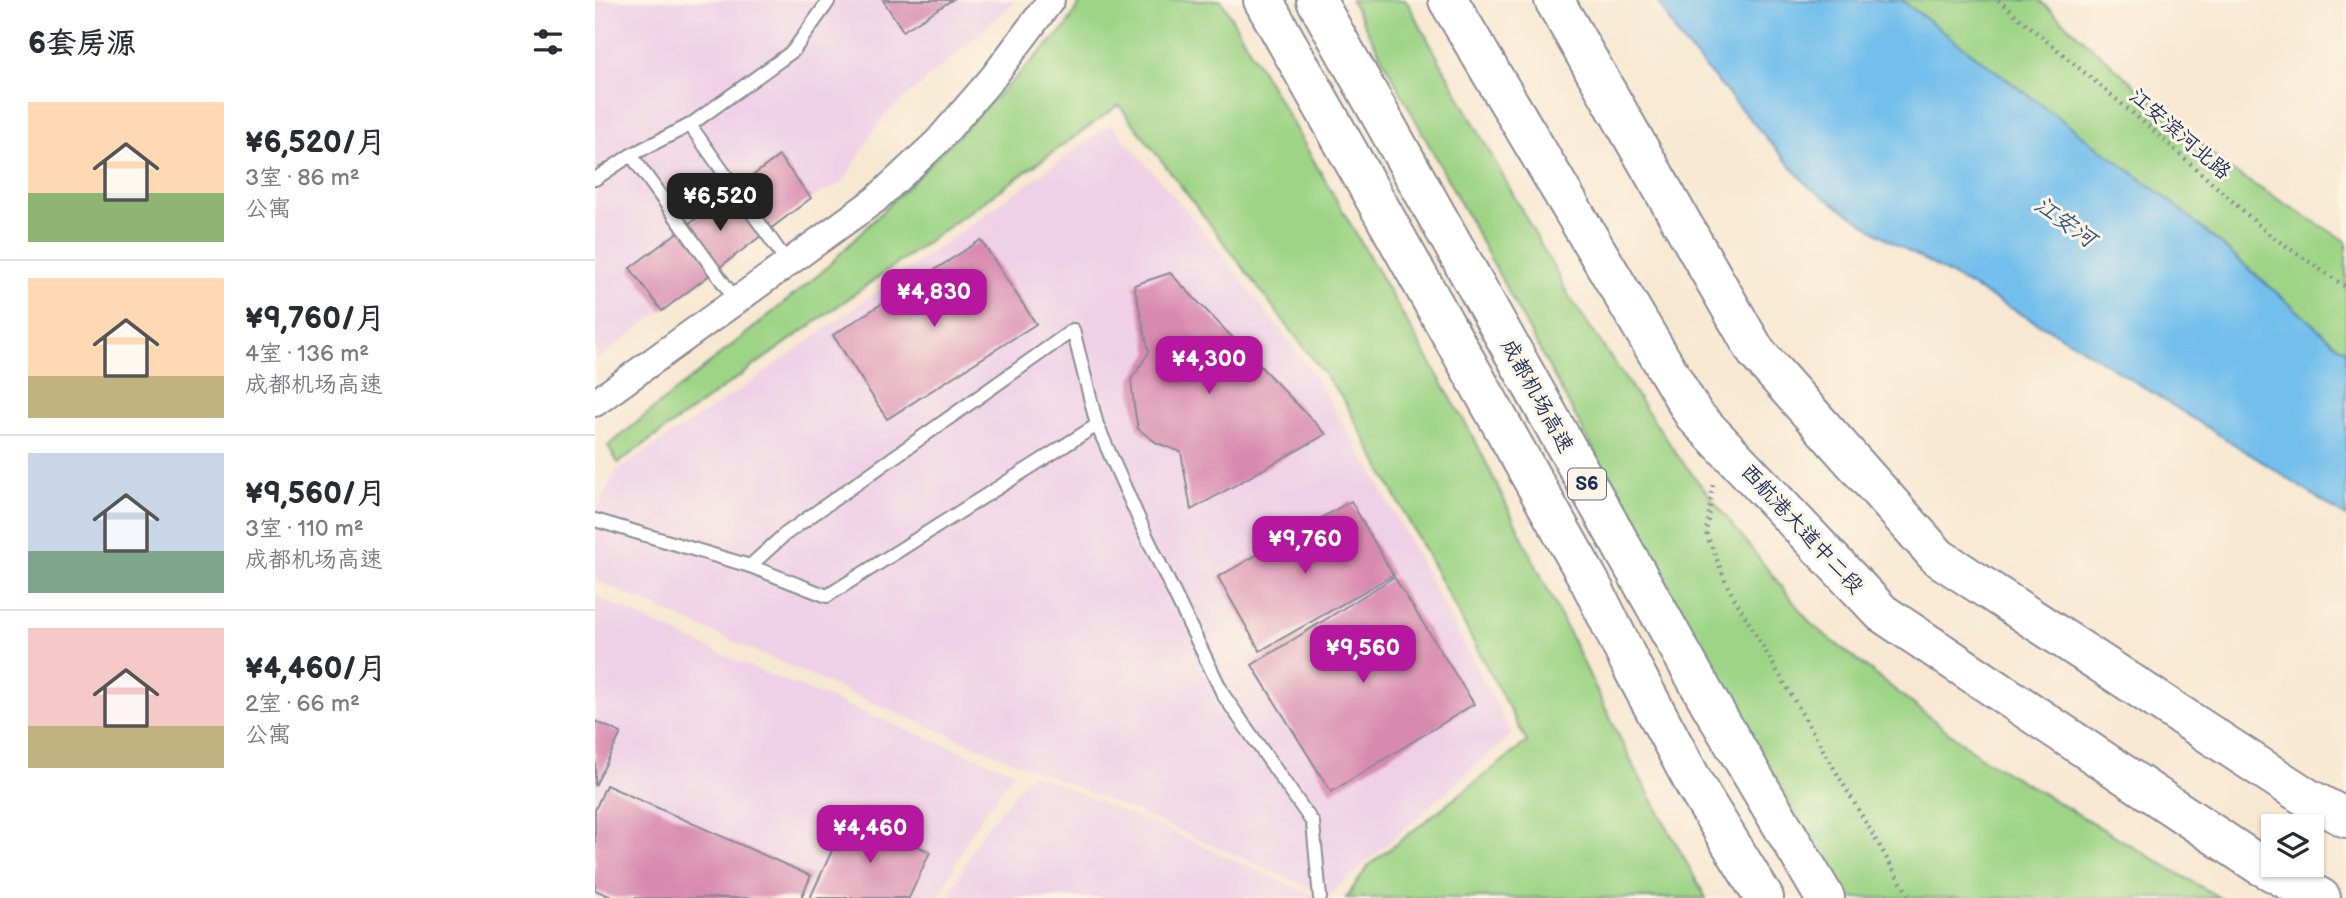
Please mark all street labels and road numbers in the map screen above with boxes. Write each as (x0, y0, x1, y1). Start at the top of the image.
street label: 江安滨河北路 (2124, 83, 2236, 185)
street label: 成都机场高速 (1496, 335, 1578, 457)
street label: 西航港大道中二段 (1736, 459, 1868, 599)
road number: S6 (1568, 468, 1606, 499)

